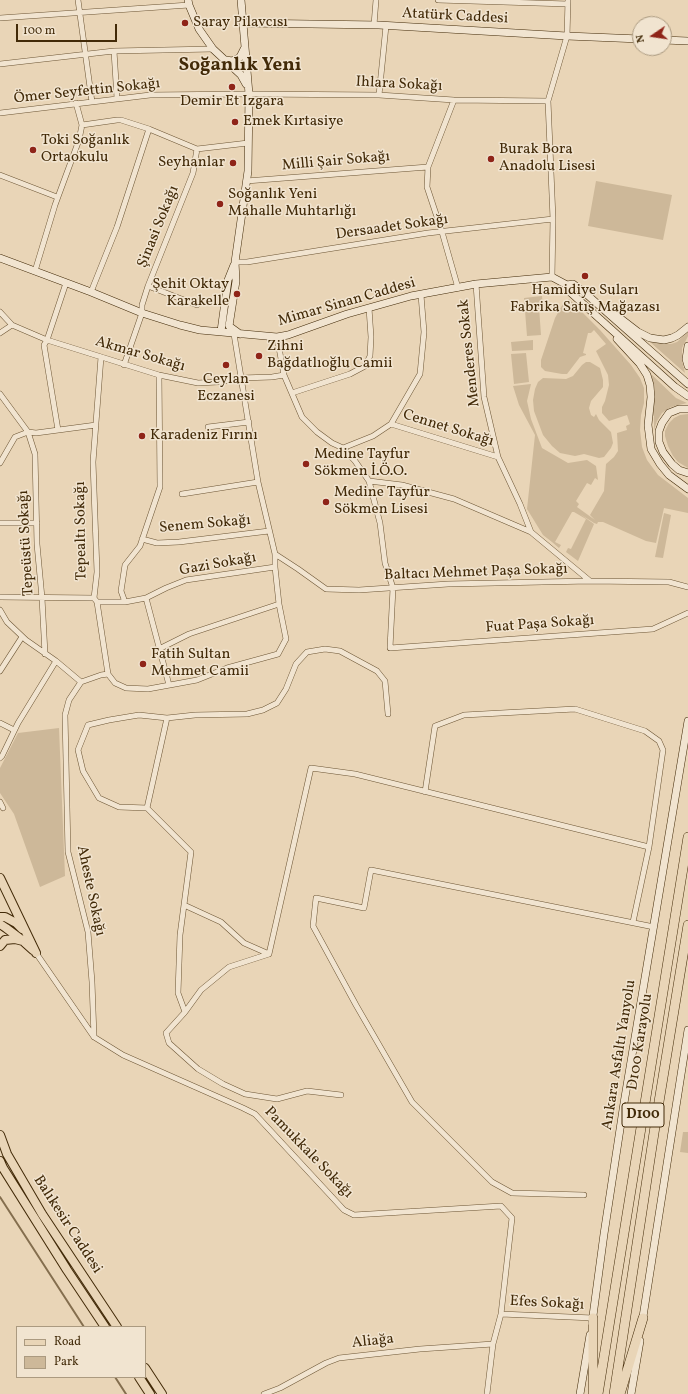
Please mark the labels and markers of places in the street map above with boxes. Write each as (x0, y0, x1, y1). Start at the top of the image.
place label: Saray Pilavcısı (193, 14, 288, 32)
marker: Saray Pilavcısı (180, 18, 190, 28)
marker: Demir Et Izgara (227, 82, 237, 92)
place label: Demir Et Izgara (180, 93, 284, 111)
place label: Emek Kırtasiye (243, 113, 343, 131)
marker: Emek Kırtasiye (230, 117, 240, 127)
place label: Toki Soğanlık Ortaokulu (41, 132, 130, 167)
place label: Burak Bora Anadolu Lisesi (499, 141, 596, 176)
marker: Toki Soğanlık Ortaokulu (28, 145, 38, 155)
place label: Seyhanlar (158, 154, 225, 172)
marker: Burak Bora Anadolu Lisesi (486, 154, 496, 164)
marker: Seyhanlar (228, 158, 238, 168)
place label: Soğanlık Yeni Mahalle Muhtarlığı (228, 186, 356, 221)
marker: Soğanlık Yeni Mahalle Muhtarlığı (215, 199, 225, 209)
marker: Hamidiye Suları Fabrika Satış Mağazası (580, 271, 590, 281)
place label: Şehit Oktay Karakelle (152, 276, 229, 311)
place label: Hamidiye Suları Fabrika Satış Mağazası (510, 282, 660, 317)
marker: Şehit Oktay Karakelle (232, 289, 242, 299)
place label: Zihni Bağdatlıoğlu Camii (267, 338, 393, 373)
marker: Zihni Bağdatlıoğlu Camii (254, 351, 264, 361)
marker: Ceylan Eczanesi (221, 360, 231, 370)
place label: Ceylan Eczanesi (197, 371, 255, 406)
place label: Karadeniz Fırını (150, 427, 258, 445)
marker: Karadeniz Fırını (137, 431, 147, 441)
place label: Medine Tayfur Sökmen İ.Ö.O. (314, 446, 410, 481)
marker: Medine Tayfur Sökmen İ.Ö.O. (301, 459, 311, 469)
place label: Medine Tayfur Sökmen Lisesi (334, 484, 430, 519)
marker: Medine Tayfur Sökmen Lisesi (321, 497, 331, 507)
place label: Fatih Sultan Mehmet Camii (151, 646, 249, 681)
marker: Fatih Sultan Mehmet Camii (138, 659, 148, 669)

